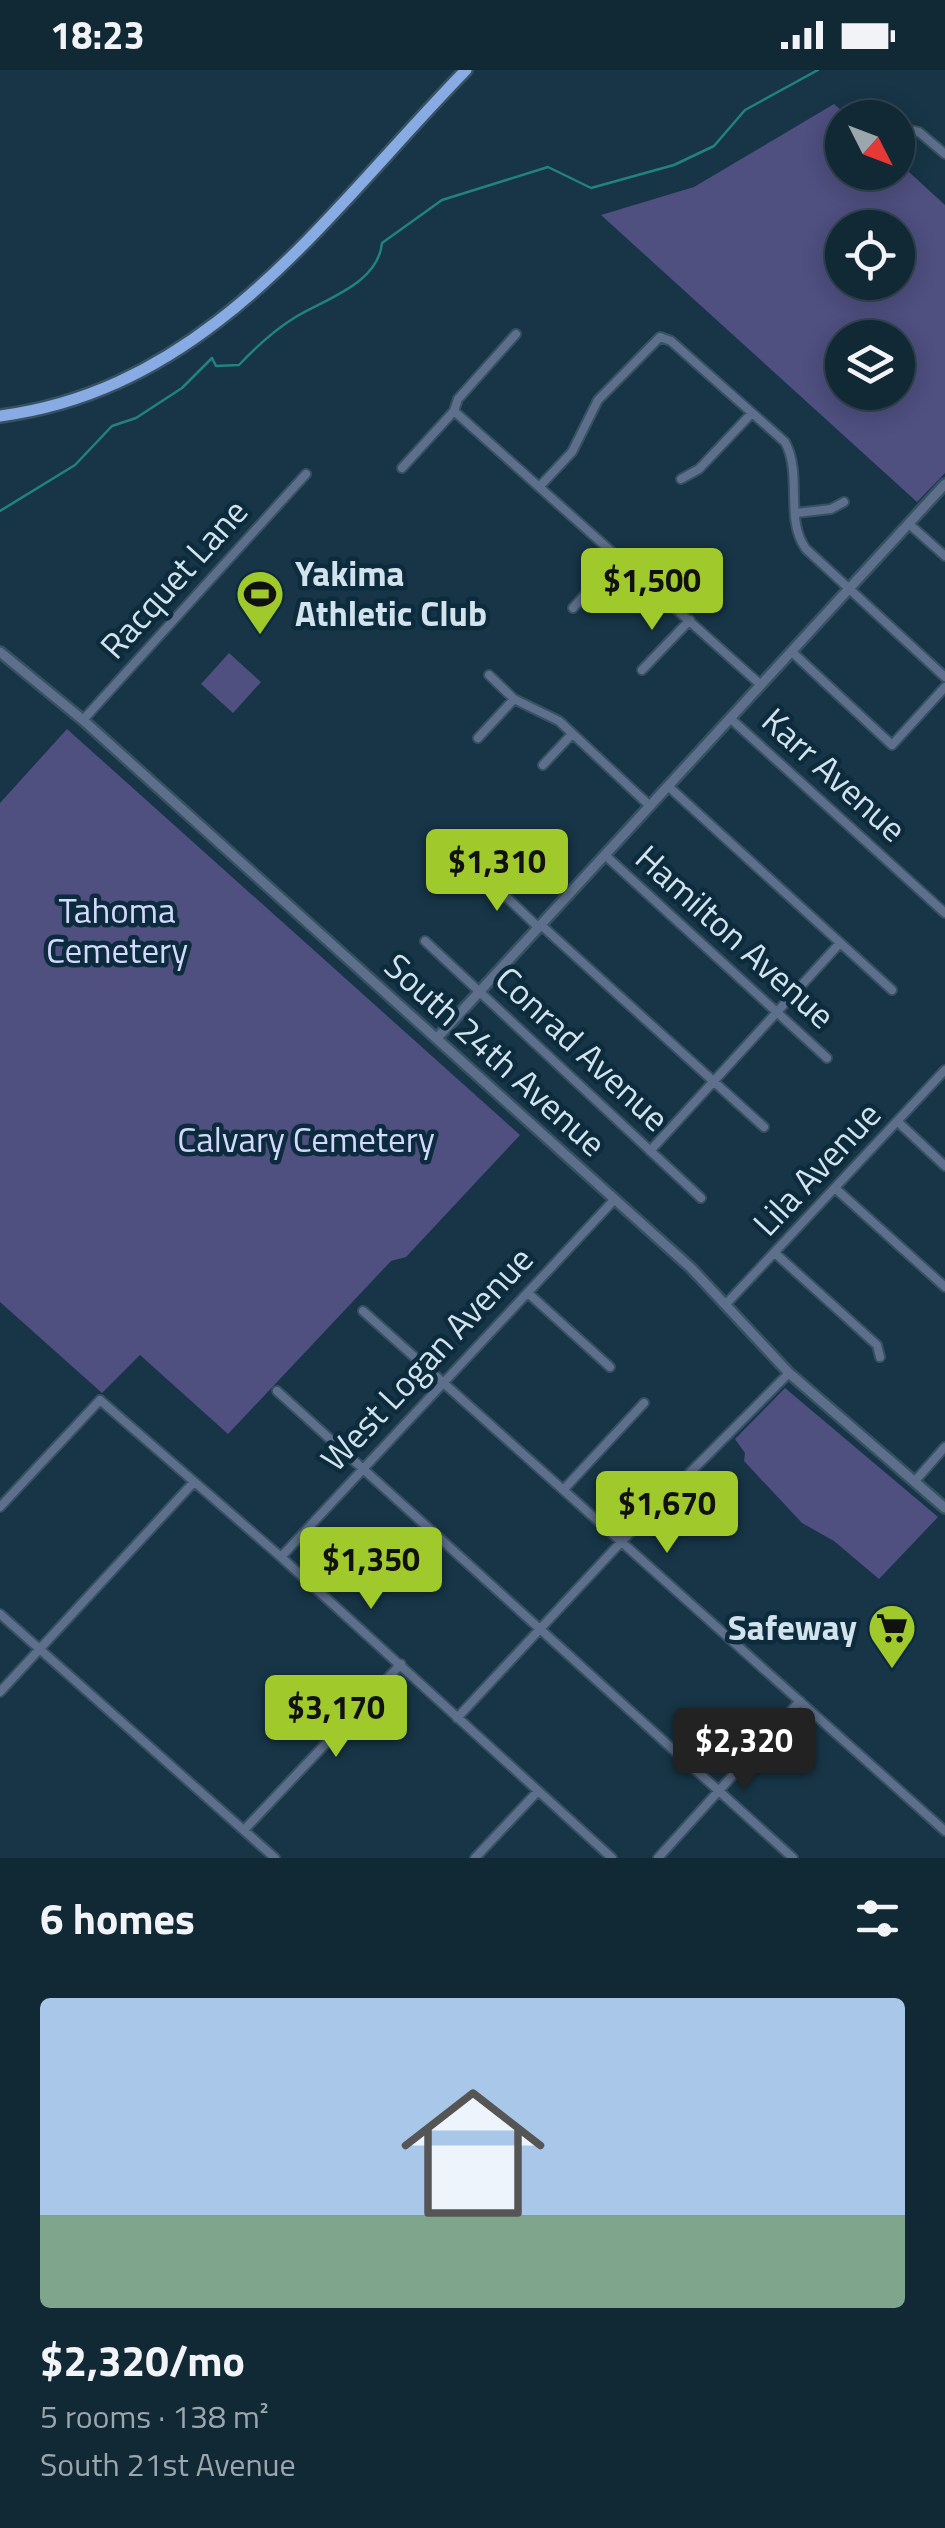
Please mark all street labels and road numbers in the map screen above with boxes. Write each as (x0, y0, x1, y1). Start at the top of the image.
street label: Racquet Lane (86, 486, 260, 671)
street label: Karr Avenue (750, 694, 919, 854)
street label: Hamilton Avenue (624, 832, 848, 1041)
street label: South 24th Avenue (373, 940, 619, 1169)
street label: Conrad Avenue (483, 953, 682, 1143)
street label: Lila Avenue (739, 1089, 893, 1248)
street label: West Logan Avenue (307, 1234, 545, 1483)

